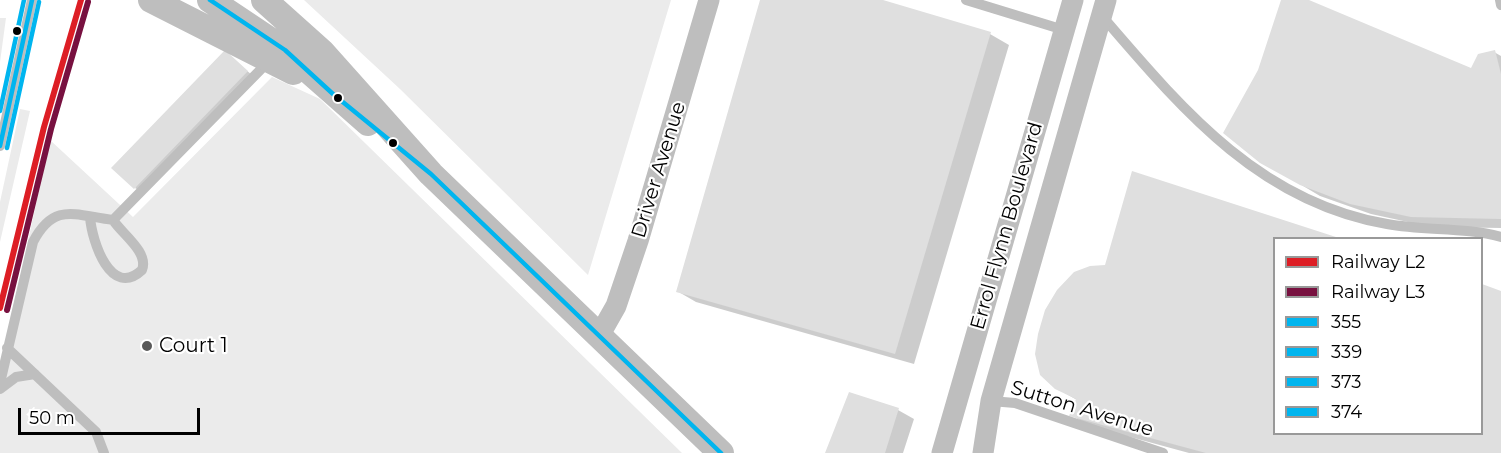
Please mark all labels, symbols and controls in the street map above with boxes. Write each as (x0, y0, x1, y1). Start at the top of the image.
unlabelled marker (11, 25, 23, 37)
unlabelled marker (332, 92, 344, 104)
street label: Driver Avenue (627, 99, 691, 241)
street label: Errol Flynn Boulevard (966, 119, 1048, 333)
unlabelled marker (387, 137, 399, 149)
legend (1273, 237, 1483, 435)
text: Railway L2 (1331, 251, 1425, 273)
text: Railway L3 (1331, 281, 1425, 303)
text: 355 (1331, 311, 1361, 333)
place label: Court 1 (159, 334, 228, 358)
marker: Court 1 (140, 339, 154, 353)
text: 339 (1331, 341, 1362, 363)
text: 373 (1331, 371, 1362, 393)
street label: Sutton Avenue (1008, 376, 1156, 442)
scale bar (21, 396, 202, 434)
text: 374 (1331, 401, 1362, 423)
text: 50 m (29, 407, 75, 429)

